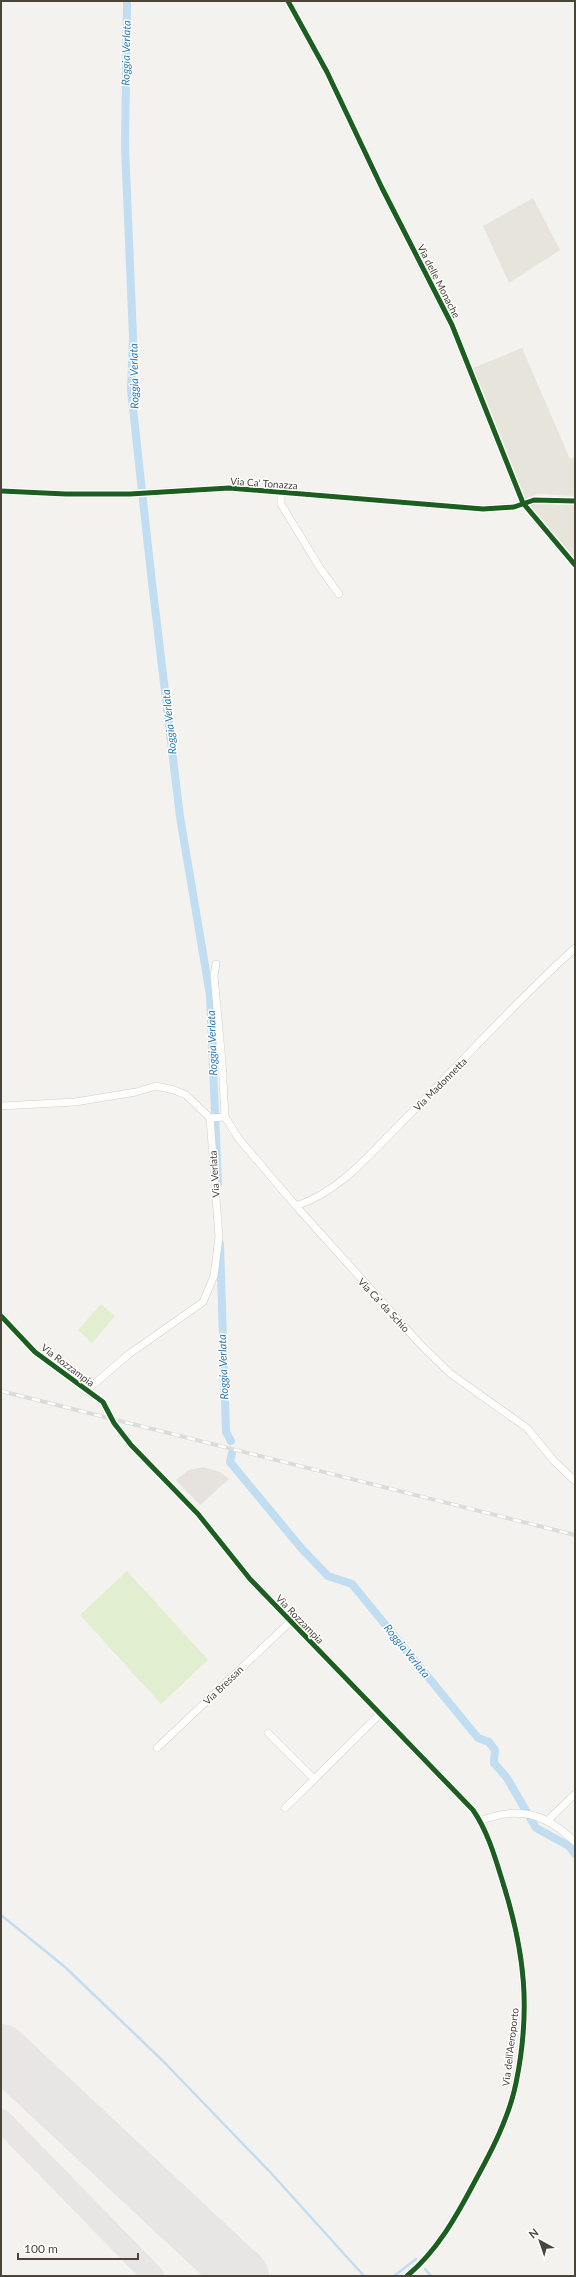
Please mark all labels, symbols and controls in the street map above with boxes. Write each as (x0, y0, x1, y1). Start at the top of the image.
water label: Roggia Verlata (118, 20, 133, 86)
street label: Via delle Monache (415, 242, 463, 320)
water label: Roggia Verlata (126, 343, 141, 409)
street label: Via Ca' Tonazza (230, 475, 298, 491)
water label: Roggia Verlata (159, 688, 178, 755)
water label: Roggia Verlata (204, 1010, 219, 1076)
street label: Via Madonnetta (411, 1055, 469, 1113)
street label: Via Verlata (206, 1150, 222, 1198)
street label: Via Ca' da Schio (356, 1275, 412, 1335)
water label: Roggia Verlata (215, 1334, 230, 1400)
street label: Via Rozzampia (39, 1341, 97, 1389)
street label: Via Rozzampia (274, 1592, 326, 1646)
water label: Roggia Verlata (382, 1621, 433, 1681)
street label: Via Bressan (200, 1663, 246, 1707)
street label: Via dell'Aeroporto (499, 2007, 521, 2087)
north arrow (520, 2221, 560, 2261)
text: N (526, 2225, 541, 2241)
scale bar (18, 2235, 138, 2261)
text: 100 m (24, 2241, 58, 2256)

